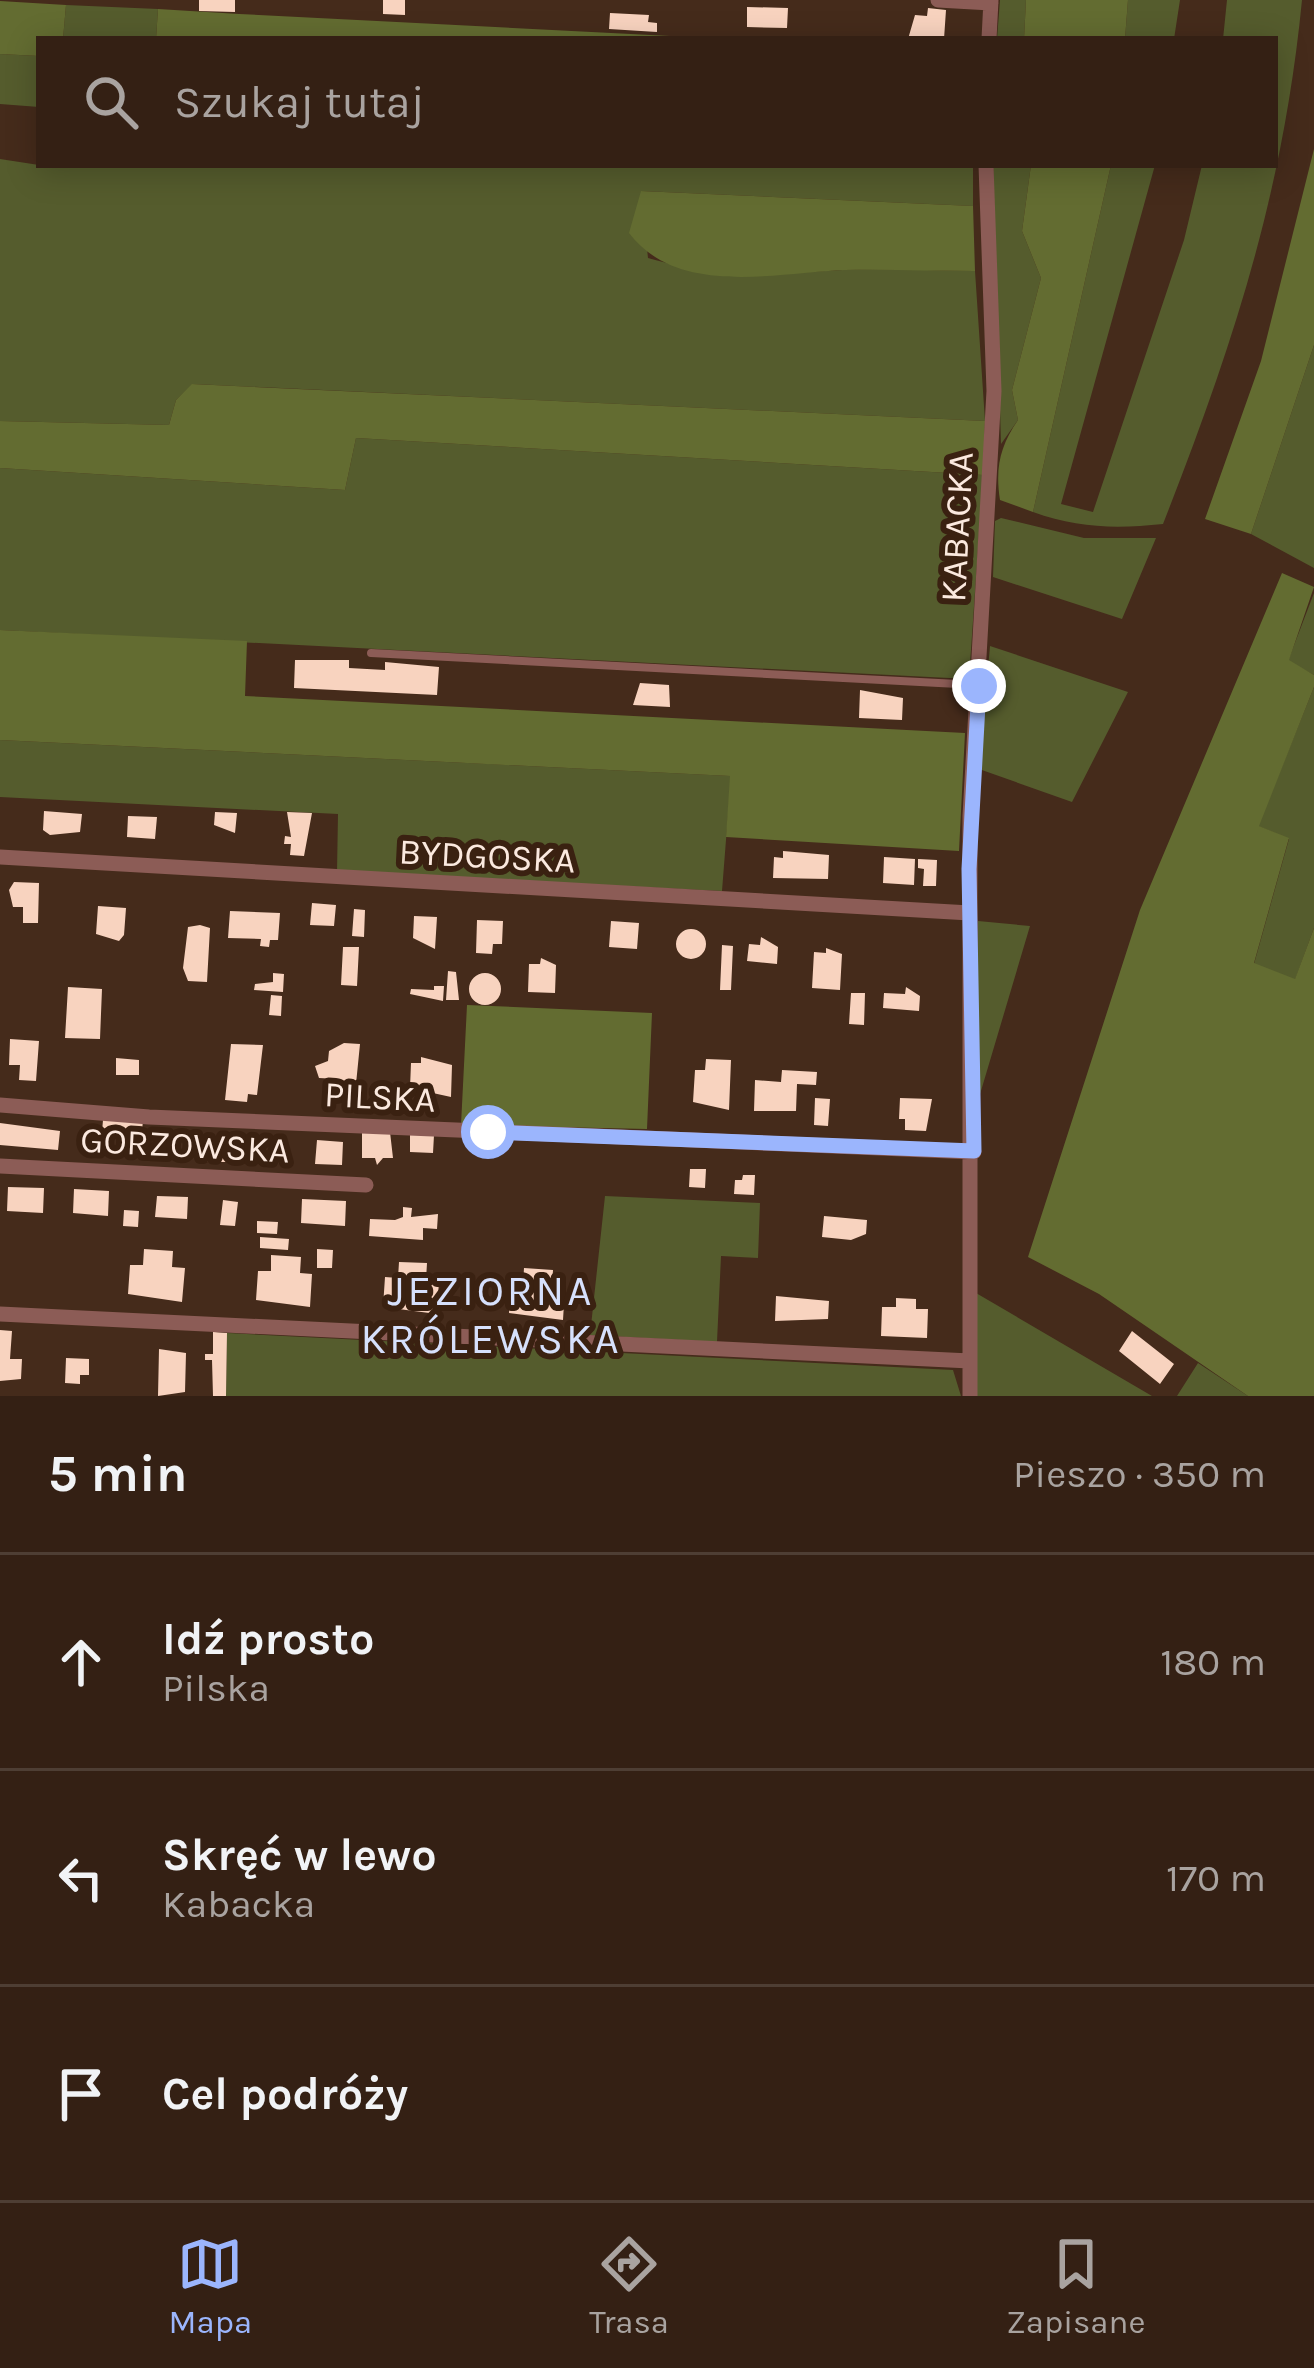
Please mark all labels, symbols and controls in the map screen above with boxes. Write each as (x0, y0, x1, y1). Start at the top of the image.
search box (36, 36, 1278, 168)
icon: search (78, 69, 144, 135)
text: Szukaj tutaj (174, 76, 425, 128)
street label: KABACKA (932, 451, 982, 603)
route end (952, 659, 1006, 713)
street label: BYDGOSKA (398, 830, 576, 882)
street label: PILSKA (323, 1073, 437, 1121)
route start (461, 1105, 515, 1159)
street label: GORZOWSKA (79, 1119, 291, 1171)
district label: JEZIORNA KRÓLEWSKA (360, 1266, 622, 1364)
text: 5 min (48, 1444, 188, 1504)
text: Pieszo · 350 m (1013, 1451, 1266, 1497)
text: Idź prosto (162, 1613, 375, 1665)
icon: ahead (48, 1629, 114, 1695)
text: 180 m (1160, 1639, 1266, 1685)
text: Pilska (162, 1665, 270, 1711)
text: Skręć w lewo (162, 1829, 437, 1881)
icon: left (48, 1845, 114, 1911)
text: 170 m (1166, 1855, 1266, 1901)
text: Kabacka (162, 1881, 315, 1927)
icon: arrive (48, 2061, 114, 2127)
text: Cel podróży (162, 2068, 408, 2120)
tab: Mapa (169, 2231, 252, 2341)
tab: Trasa (589, 2231, 669, 2341)
tab: Zapisane (1006, 2231, 1145, 2341)

